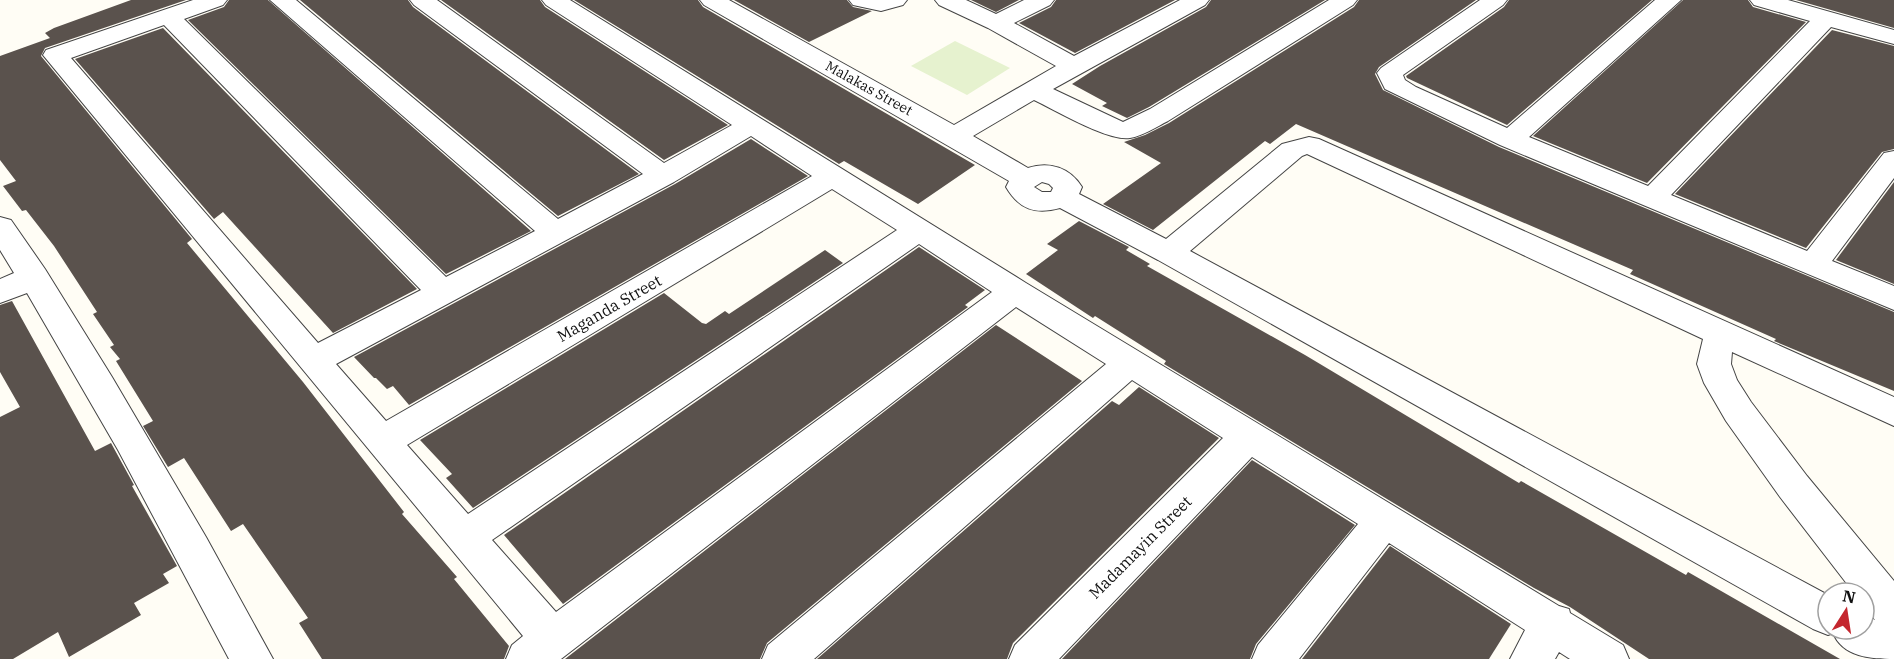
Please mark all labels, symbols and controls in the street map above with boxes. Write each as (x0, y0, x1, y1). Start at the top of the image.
street label: Malakas Street (822, 57, 916, 119)
street label: Maganda Street (553, 270, 665, 346)
street label: Madamayin Street (1084, 491, 1196, 603)
north arrow (1816, 581, 1876, 641)
text: N (1841, 585, 1857, 607)

